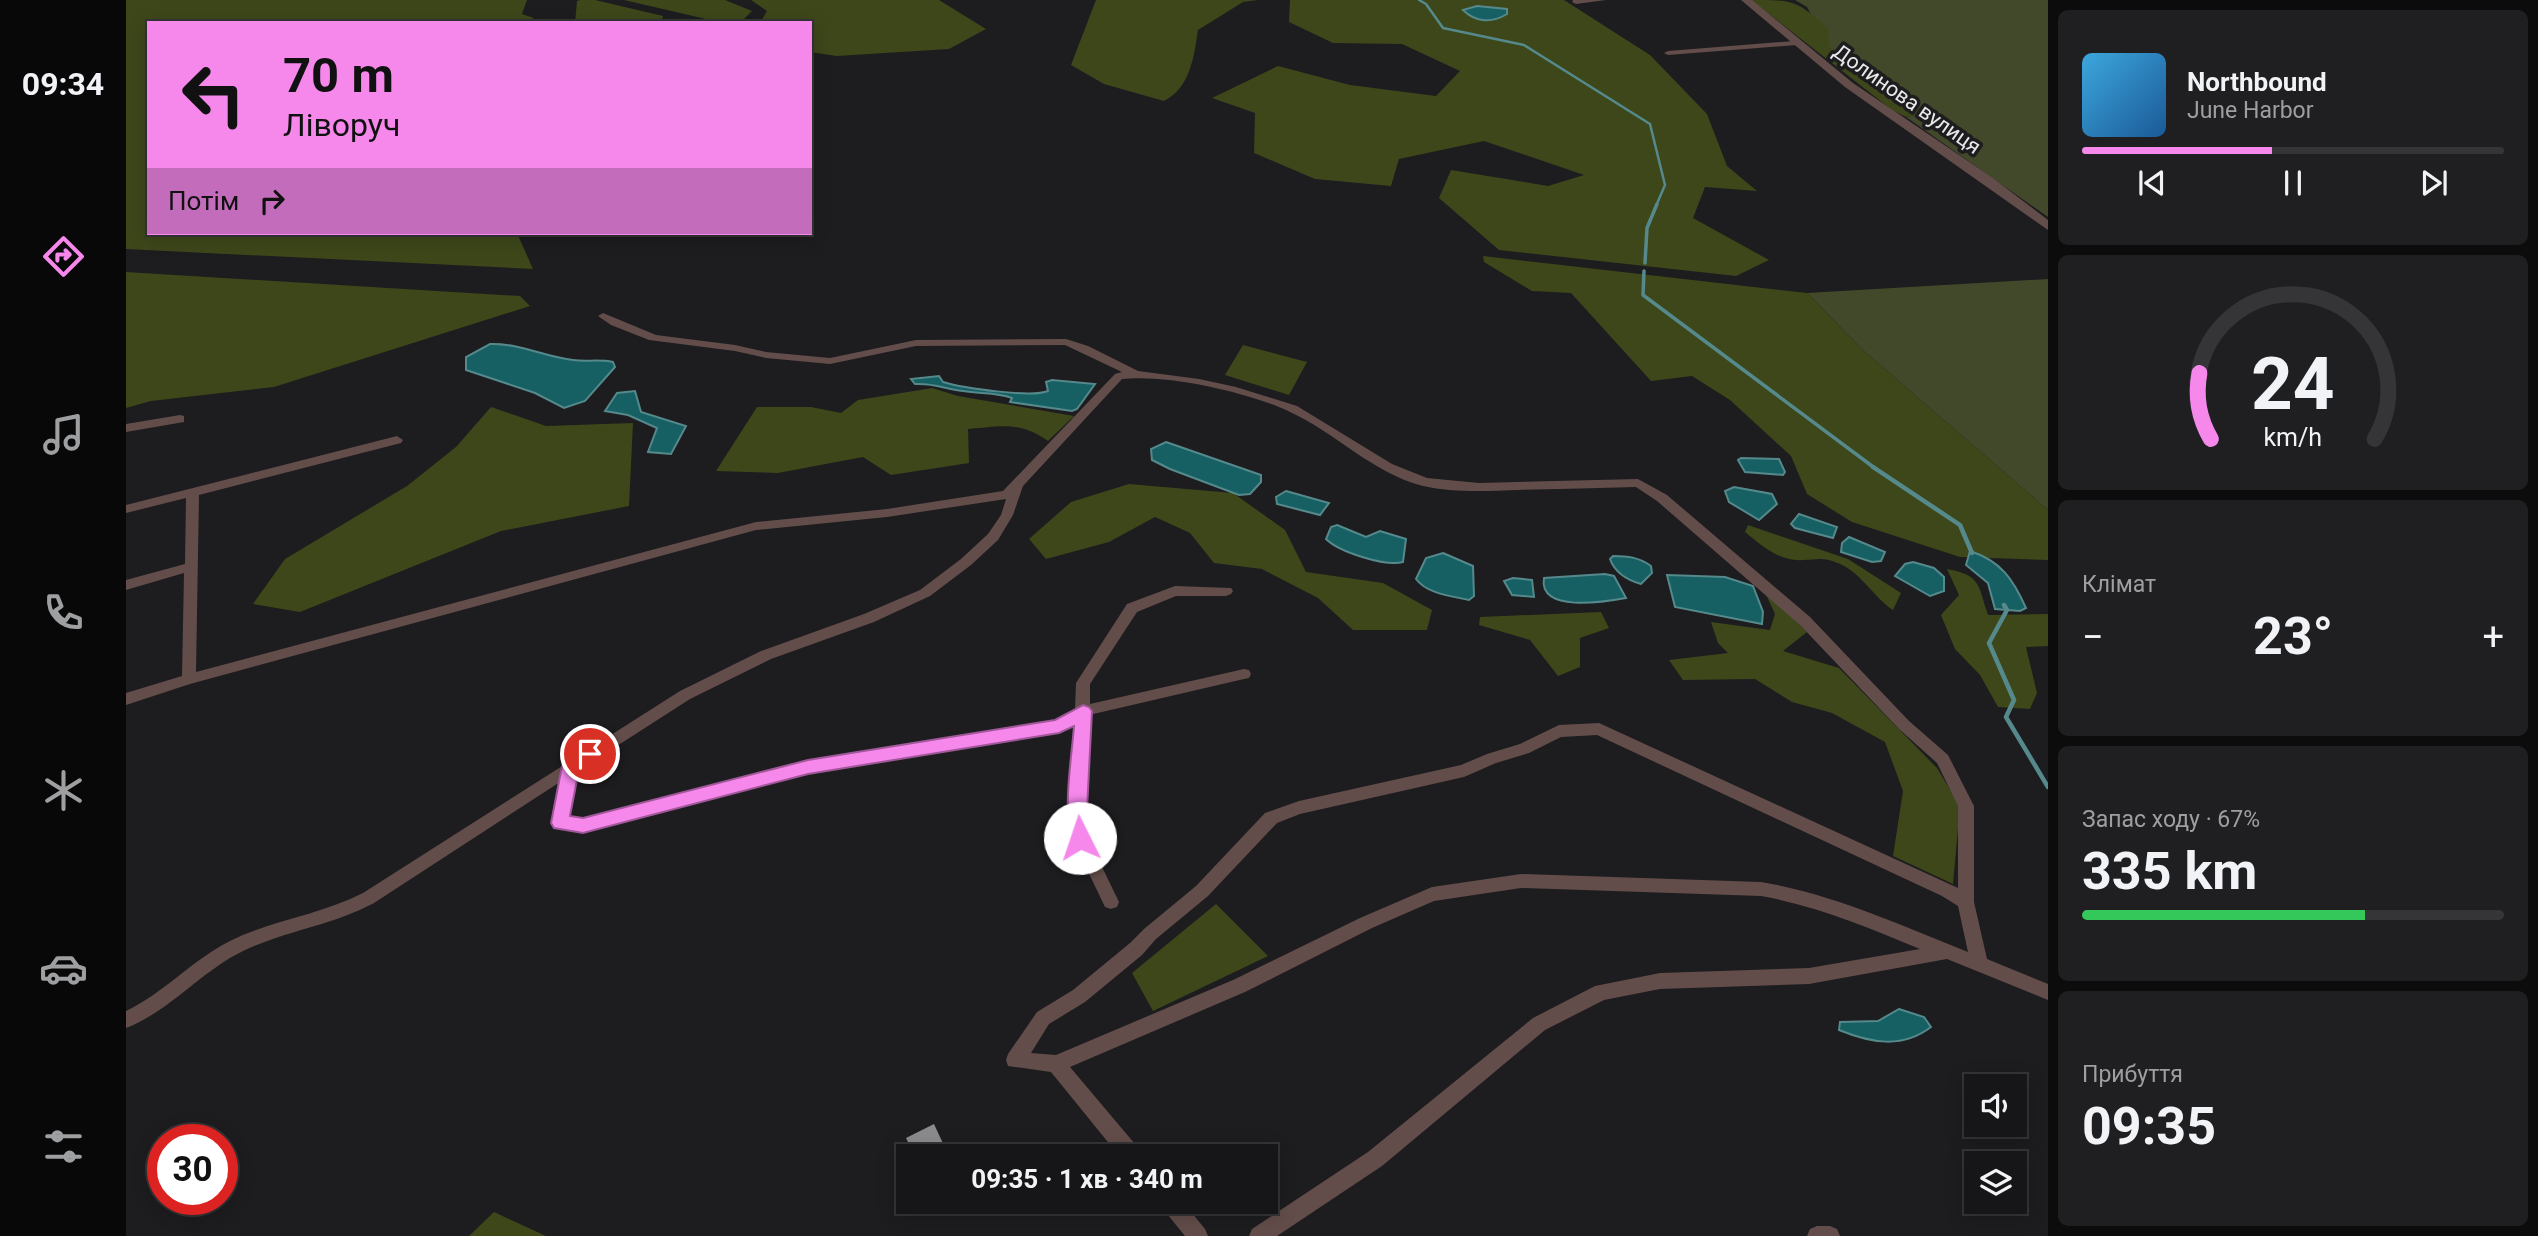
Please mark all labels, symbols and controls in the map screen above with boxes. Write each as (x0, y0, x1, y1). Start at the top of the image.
street label: Долинова вулиця (1829, 39, 1985, 159)
text: 70 m (283, 47, 394, 104)
icon: left (168, 49, 259, 140)
text: 09:34 (22, 65, 104, 103)
text: Northbound (2187, 67, 2327, 97)
text: June Harbor (2187, 97, 2314, 124)
text: Ліворуч (283, 106, 400, 144)
icon: previous (2133, 164, 2171, 202)
icon: pause (2274, 164, 2312, 202)
icon: next (2415, 164, 2453, 202)
icon: right (253, 182, 291, 220)
text: Потім (168, 186, 239, 216)
icon: directions (39, 232, 88, 281)
text: 24 (2251, 341, 2335, 427)
icon: music (39, 410, 88, 459)
text: km/h (2264, 423, 2322, 452)
text: Клімат (2082, 571, 2156, 598)
icon: phone (39, 588, 88, 637)
text: 23° (2253, 606, 2333, 667)
text: − (2082, 615, 2104, 659)
text: + (2482, 615, 2504, 659)
pin (560, 724, 620, 784)
icon: arrive (571, 735, 609, 773)
icon: climate (39, 766, 88, 815)
position arrow (1043, 801, 1117, 875)
text: Запас ходу · 67% (2082, 806, 2260, 833)
text: 335 km (2082, 841, 2257, 902)
icon: car (39, 944, 88, 993)
text: Прибуття (2082, 1061, 2183, 1088)
map controls (1964, 1074, 2027, 1214)
button: sound (1964, 1074, 2027, 1137)
text: 09:35 (2082, 1096, 2216, 1157)
icon: filters (39, 1122, 88, 1171)
speed limit sign: 30 (147, 1124, 238, 1215)
button: layers (1964, 1151, 2027, 1214)
text: 09:35 · 1 хв · 340 m (971, 1164, 1203, 1194)

